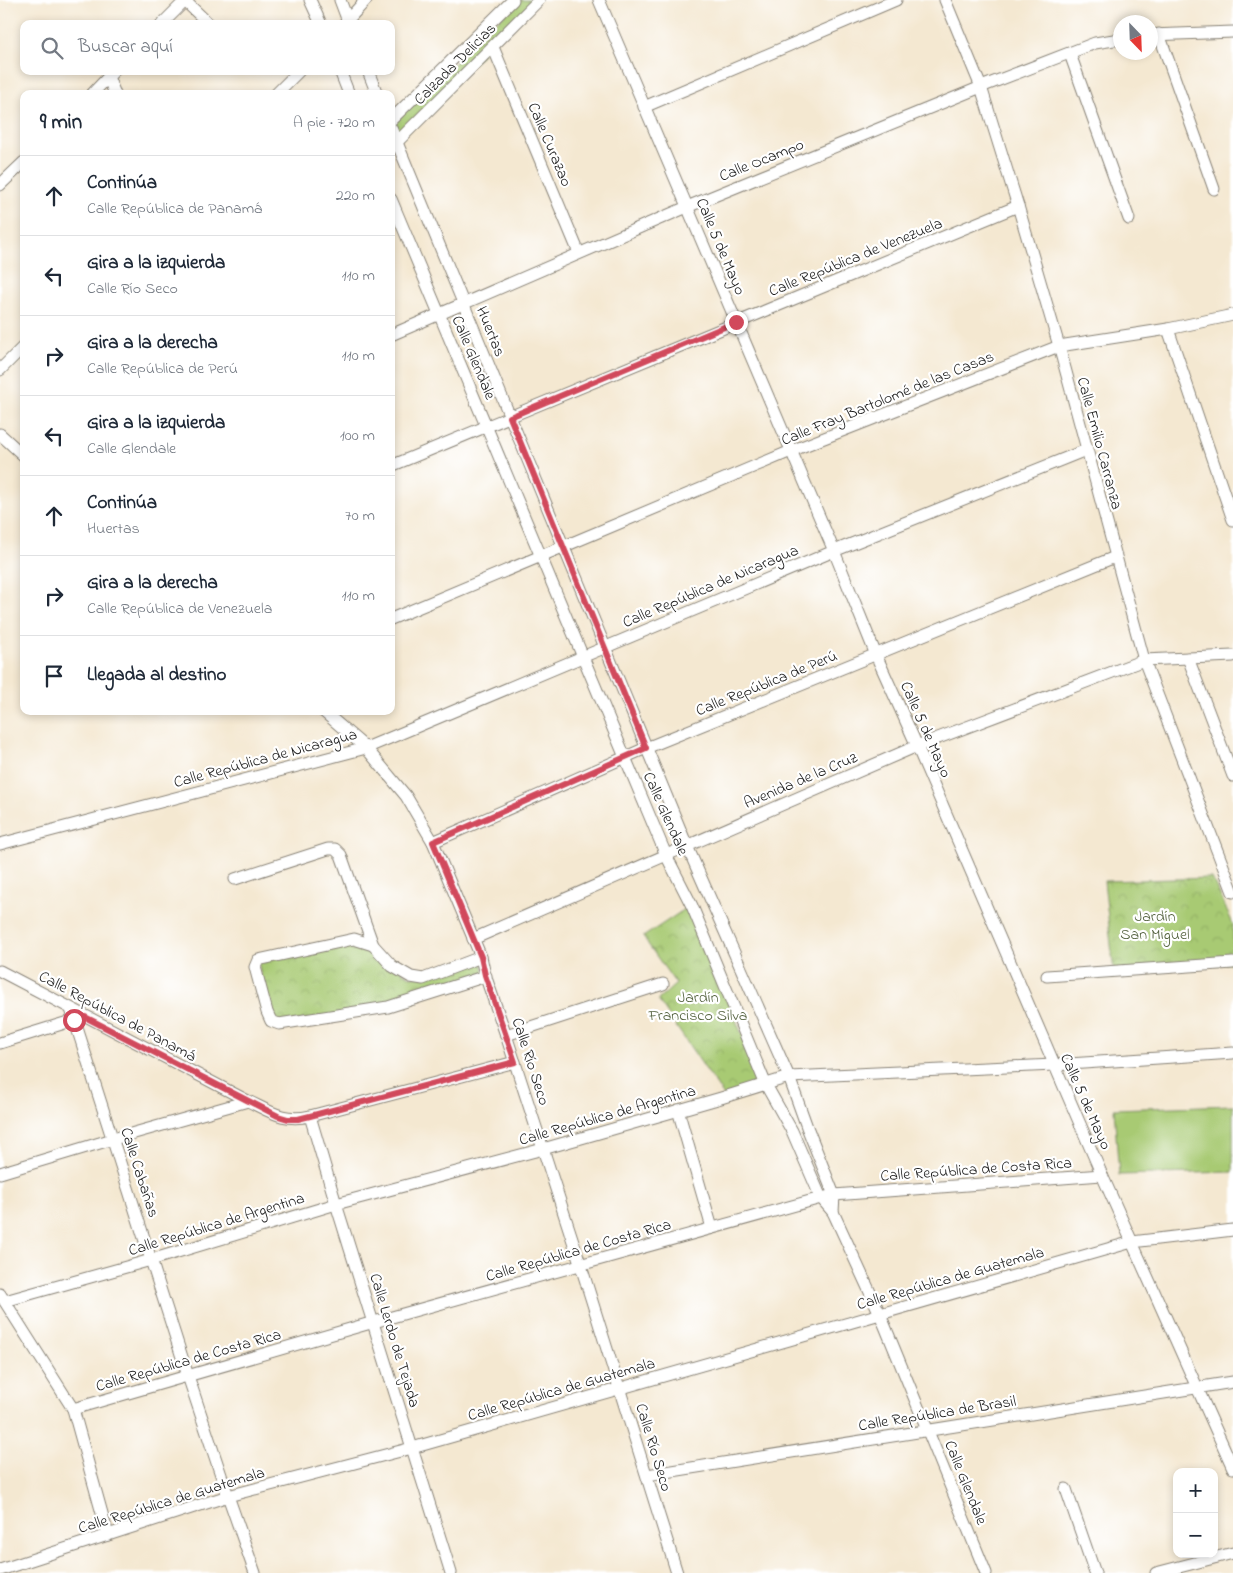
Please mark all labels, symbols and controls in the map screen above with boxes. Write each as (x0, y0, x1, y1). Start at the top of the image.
north arrow (1113, 15, 1158, 60)
street label: Calzada Delicias (409, 18, 502, 111)
search box (20, 20, 395, 75)
icon: search (38, 34, 66, 62)
text: Buscar aquí (78, 34, 173, 61)
street label: Calle Curazao (521, 99, 578, 190)
text: 9 min (40, 108, 82, 138)
text: A pie · 720 m (293, 111, 375, 135)
street label: Calle Ocampo (716, 133, 808, 189)
text: Continúa (87, 170, 157, 197)
icon: ahead (40, 182, 68, 210)
text: 220 m (336, 184, 375, 208)
street label: Calle 5 de Mayo (689, 195, 751, 299)
text: Calle República de Panamá (87, 197, 262, 221)
street label: Calle República de Venezuela (765, 212, 946, 304)
text: Gira a la izquierda (87, 250, 225, 277)
icon: left (40, 262, 68, 290)
text: 110 m (341, 264, 375, 288)
text: Calle Río Seco (87, 277, 178, 301)
street label: Huertas (469, 303, 511, 361)
route end (725, 311, 748, 334)
street label: Calle Glendale (445, 312, 502, 404)
text: Gira a la derecha (87, 330, 218, 357)
icon: right (40, 342, 68, 370)
text: 110 m (341, 344, 375, 368)
street label: Calle Fray Bartolomé de las Casas (778, 345, 998, 453)
text: Calle República de Perú (87, 357, 238, 381)
street label: Calle Emilio Carranza (1070, 375, 1128, 512)
text: Gira a la izquierda (87, 410, 225, 437)
icon: left (40, 422, 68, 450)
text: 100 m (340, 424, 375, 448)
text: Calle Glendale (87, 437, 176, 461)
text: Continúa (87, 490, 157, 517)
icon: ahead (40, 502, 68, 530)
text: 70 m (345, 504, 375, 528)
text: Huertas (87, 517, 140, 541)
street label: Calle República de Nicaragua (619, 539, 803, 635)
text: Gira a la derecha (87, 570, 218, 597)
icon: right (40, 582, 68, 610)
text: 110 m (341, 584, 375, 608)
text: Calle República de Venezuela (87, 597, 272, 621)
street label: Calle República de Perú (692, 644, 841, 723)
icon: arrive (40, 662, 68, 690)
text: Llegada al destino (87, 662, 226, 689)
street label: Calle 5 de Mayo (893, 678, 957, 782)
street label: Calle República de Nicaragua (171, 723, 360, 795)
street label: Avenida de la Cruz (740, 746, 861, 816)
street label: Calle Glendale (636, 768, 695, 860)
park label: Jardín San Miguel (1120, 905, 1190, 947)
street label: Calle República de Panamá (34, 965, 200, 1068)
park label: Jardín Francisco Silva (648, 986, 747, 1028)
route start (63, 1009, 86, 1032)
street label: Calle Río Seco (505, 1015, 556, 1109)
street label: Calle 5 de Mayo (1053, 1050, 1117, 1154)
street label: Calle República de Argentina (516, 1079, 699, 1153)
street label: Calle Cabañas (113, 1125, 165, 1221)
street label: Calle República de Costa Rica (880, 1151, 1073, 1189)
street label: Calle República de Argentina (126, 1187, 308, 1263)
street label: Calle República de Costa Rica (483, 1213, 674, 1289)
street label: Calle República de Guatemala (854, 1241, 1047, 1317)
street label: Calle Lerdo de Tejada (362, 1270, 426, 1411)
street label: Calle República de Costa Rica (93, 1323, 284, 1399)
street label: Calle República de Guatemala (465, 1352, 658, 1428)
street label: Calle República de Brasil (857, 1390, 1018, 1438)
street label: Calle Río Seco (628, 1401, 678, 1495)
street label: Calle Glendale (937, 1437, 993, 1529)
street label: Calle República de Guatemala (75, 1461, 268, 1541)
map controls (1173, 1468, 1218, 1558)
button: + (1173, 1468, 1218, 1513)
button: − (1173, 1513, 1218, 1558)

